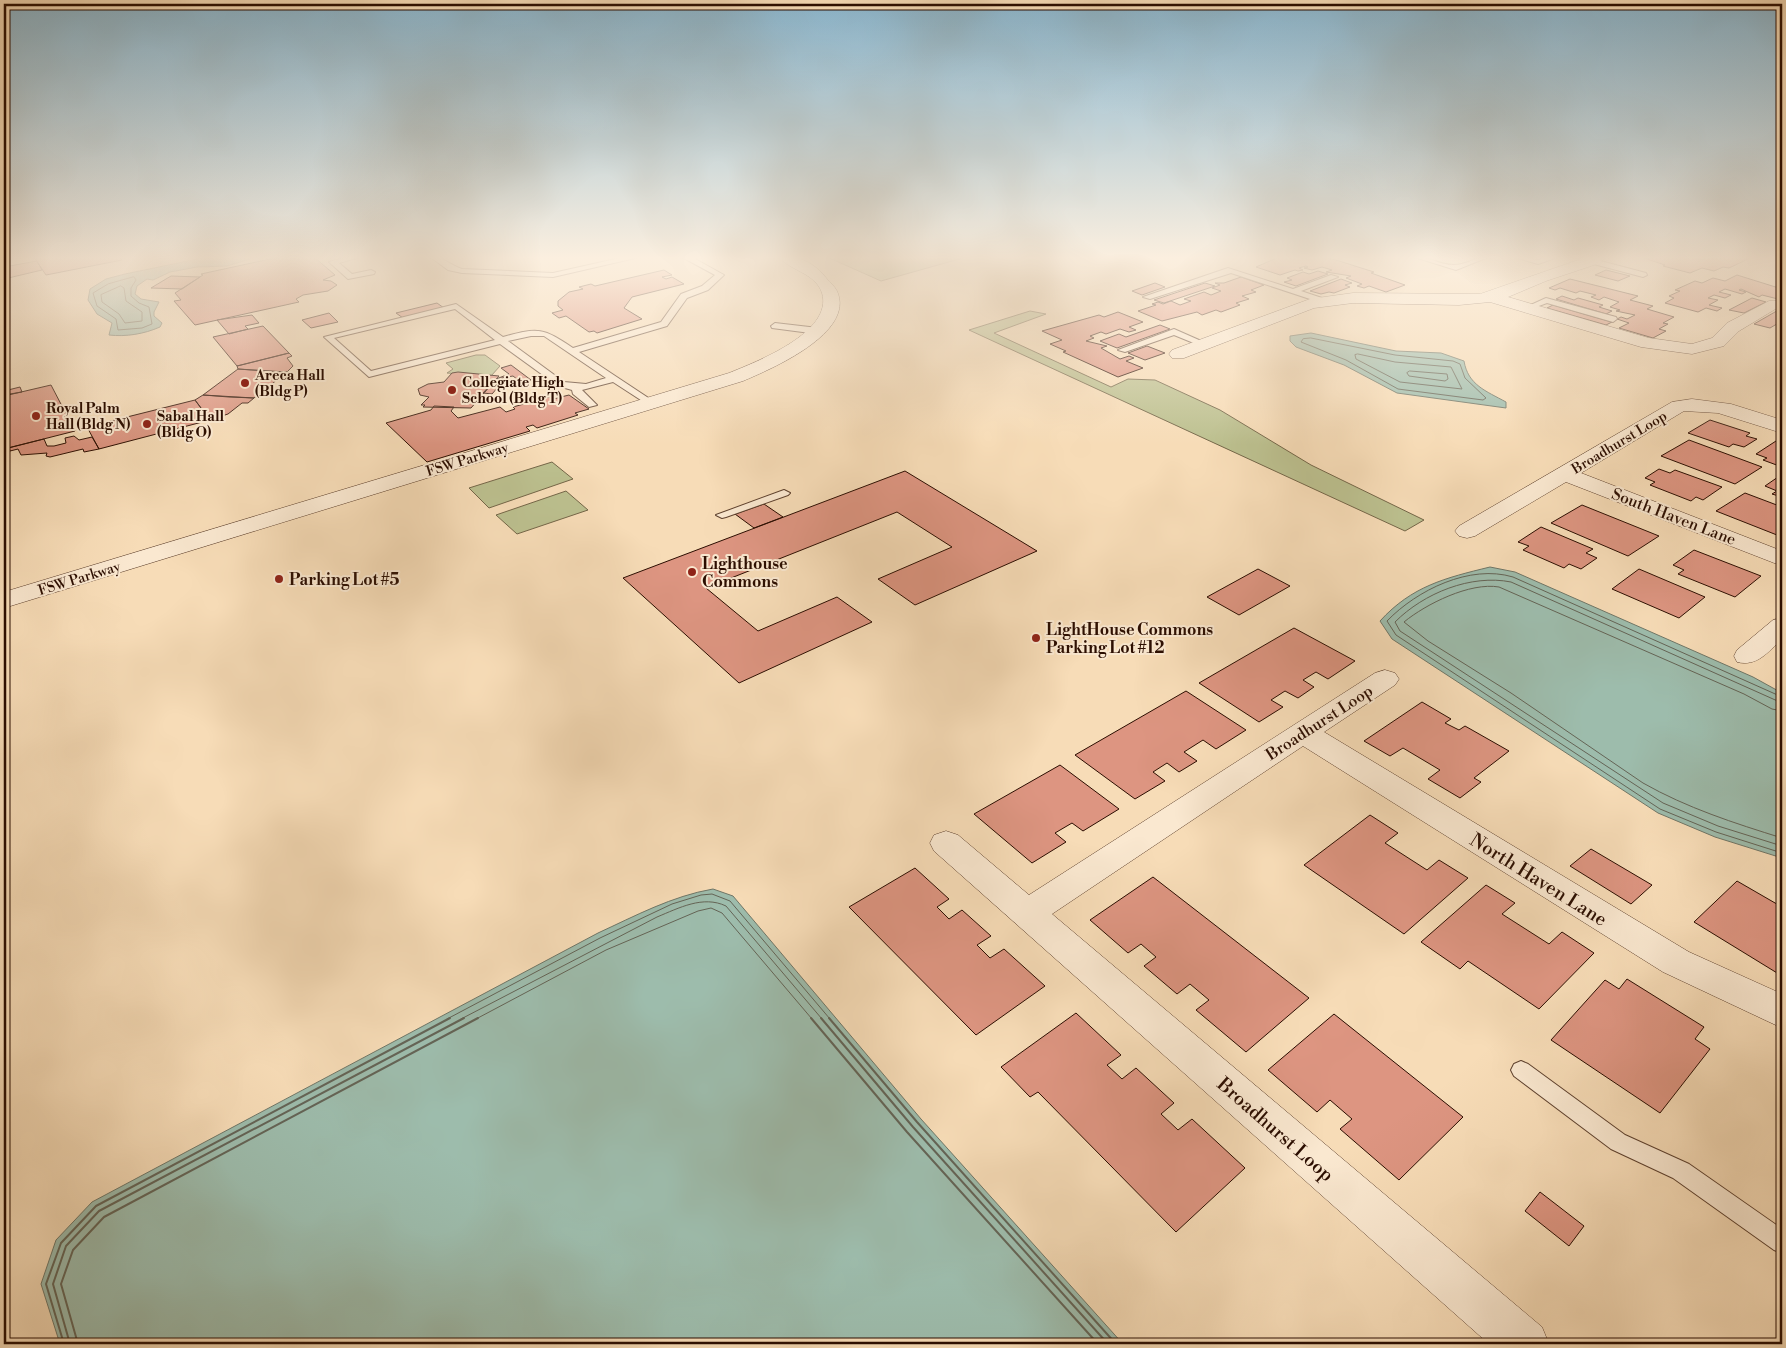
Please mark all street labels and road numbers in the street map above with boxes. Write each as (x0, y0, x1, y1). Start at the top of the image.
street label: Broadhurst Loop (1568, 407, 1671, 479)
street label: FSW Parkway (424, 439, 511, 481)
street label: South Haven Lane (1609, 484, 1739, 550)
street label: FSW Parkway (36, 558, 123, 600)
street label: Broadhurst Loop (1261, 681, 1377, 765)
street label: North Haven Lane (1465, 828, 1612, 932)
street label: Broadhurst Loop (1211, 1072, 1339, 1187)

